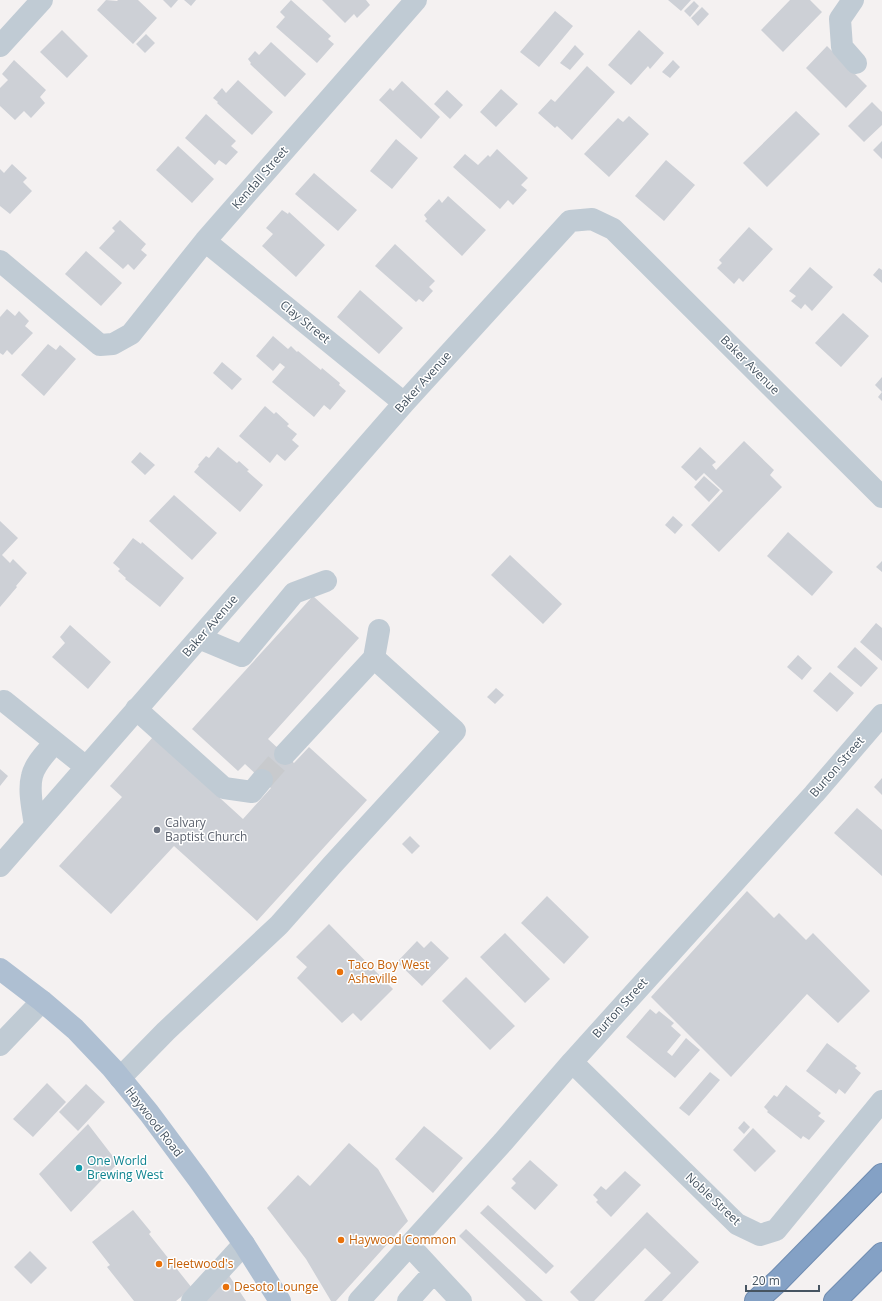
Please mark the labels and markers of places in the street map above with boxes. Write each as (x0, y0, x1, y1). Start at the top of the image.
place label: Calvary Baptist Church (165, 814, 247, 845)
marker: Calvary Baptist Church (152, 825, 162, 835)
place label: Taco Boy West Asheville (348, 956, 429, 987)
marker: Taco Boy West Asheville (335, 967, 345, 977)
place label: One World Brewing West (87, 1152, 164, 1183)
marker: One World Brewing West (74, 1163, 84, 1173)
place label: Haywood Common (349, 1231, 456, 1248)
marker: Haywood Common (336, 1235, 346, 1245)
place label: Fleetwood's (167, 1255, 234, 1272)
marker: Fleetwood's (154, 1259, 164, 1269)
place label: Desoto Lounge (234, 1278, 319, 1295)
marker: Desoto Lounge (221, 1282, 231, 1292)

